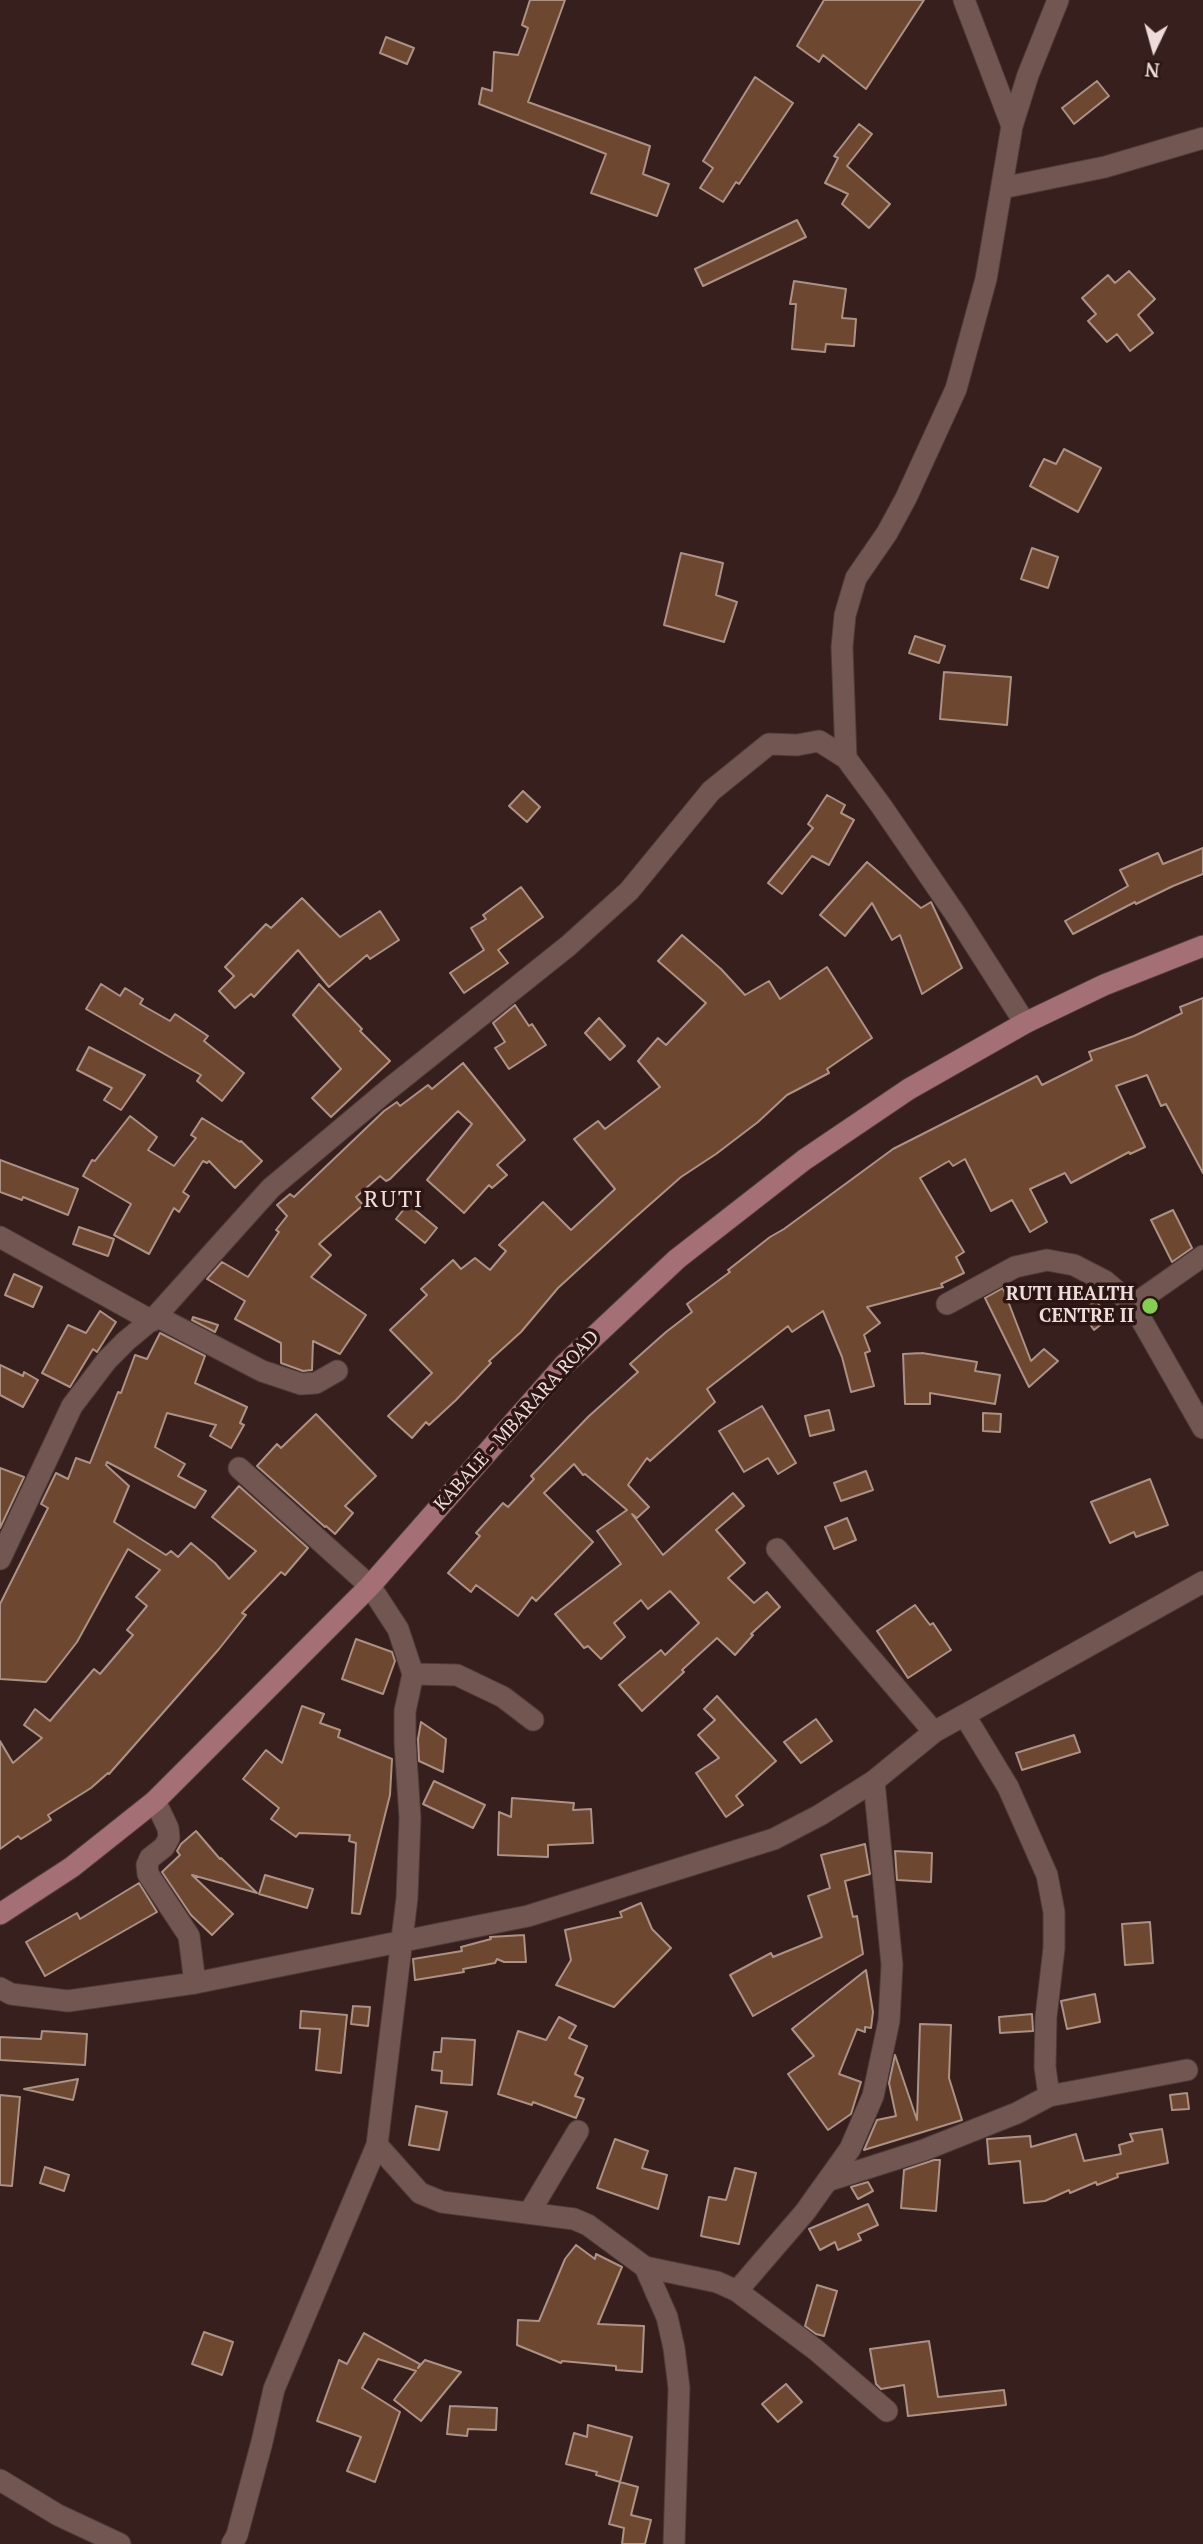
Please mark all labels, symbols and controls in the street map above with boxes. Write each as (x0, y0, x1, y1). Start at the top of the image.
north arrow (1119, 14, 1189, 84)
text: N (1144, 57, 1160, 83)
district label: RUTI (364, 1186, 424, 1214)
place label: RUTI HEALTH CENTRE II (1006, 1284, 1134, 1328)
marker: RUTI HEALTH CENTRE II (1140, 1296, 1160, 1316)
street label: KABALE - MBARARA ROAD (430, 1326, 604, 1516)

